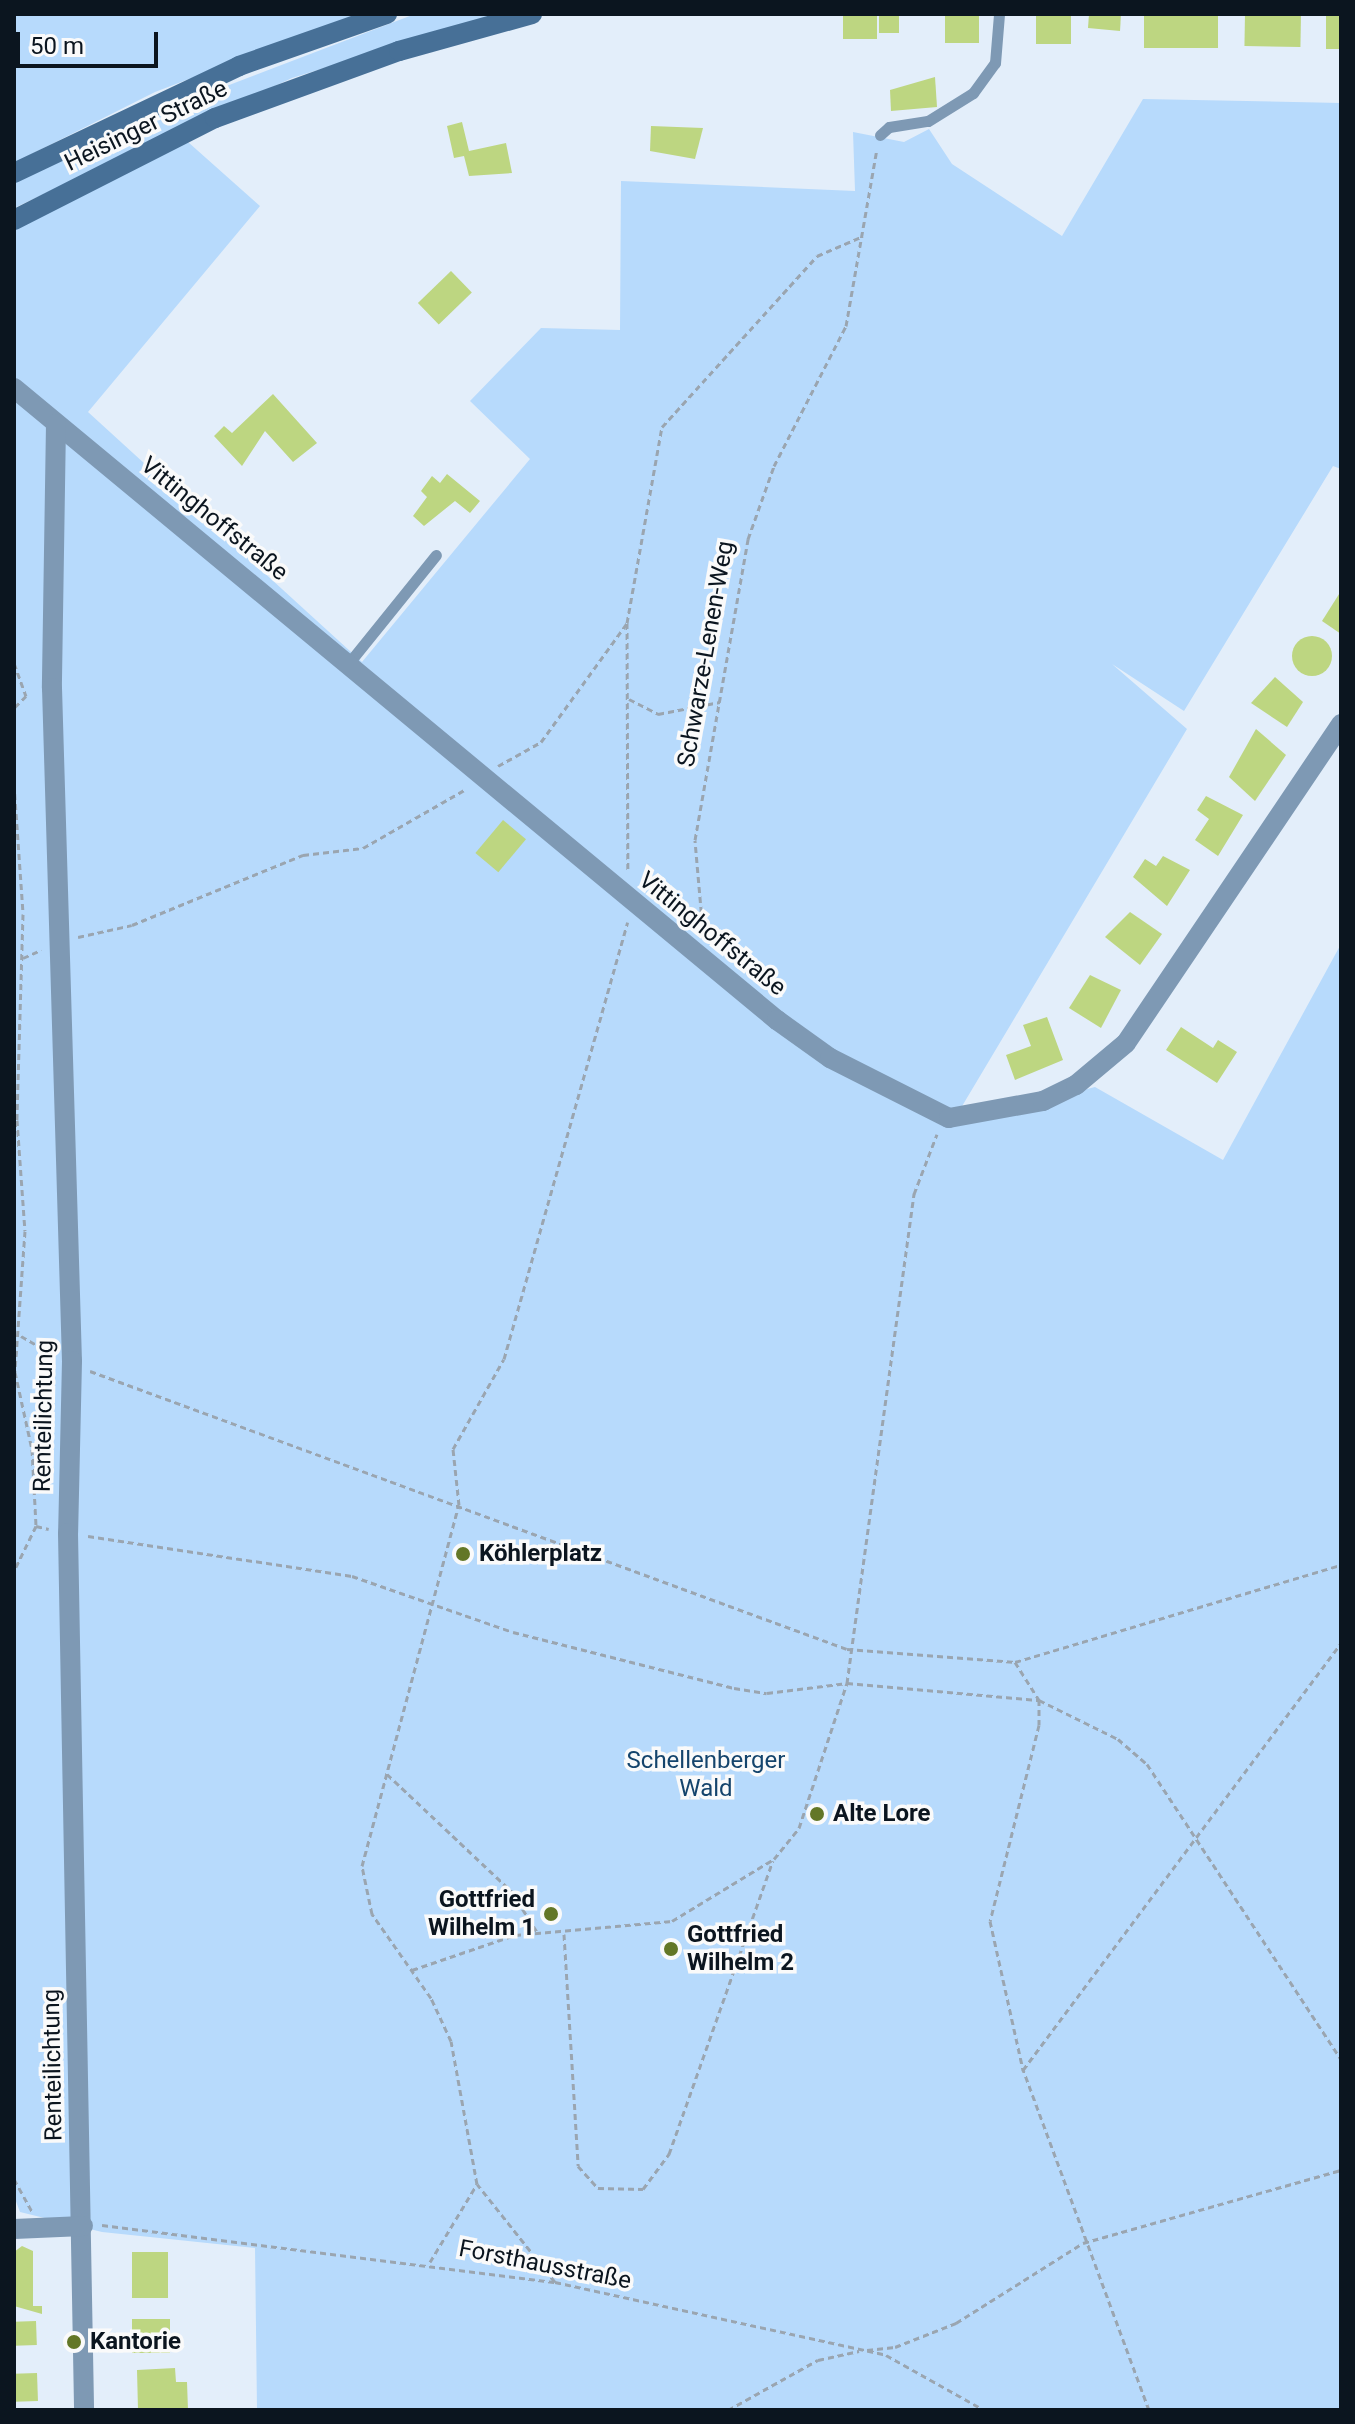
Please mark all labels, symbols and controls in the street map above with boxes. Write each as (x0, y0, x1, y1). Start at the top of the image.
scale bar (20, 16, 162, 66)
text: 50 m (30, 32, 84, 60)
street label: Heisinger Straße (60, 74, 232, 178)
street label: Vittinghoffstraße (135, 451, 293, 587)
street label: Schwarze-Lenen-Weg (672, 539, 740, 769)
street label: Vittinghoffstraße (633, 866, 791, 1002)
street label: Renteilichtung (28, 1340, 60, 1492)
place label: Köhlerplatz (479, 1540, 602, 1568)
marker: Köhlerplatz (454, 1545, 472, 1563)
park label: Schellenberger Wald (627, 1747, 785, 1803)
place label: Alte Lore (833, 1800, 931, 1828)
marker: Alte Lore (808, 1805, 826, 1823)
place label: Gottfried Wilhelm 1 (428, 1886, 535, 1942)
marker: Gottfried Wilhelm 1 (542, 1905, 560, 1923)
place label: Gottfried Wilhelm 2 (687, 1921, 794, 1977)
marker: Gottfried Wilhelm 2 (662, 1940, 680, 1958)
street label: Renteilichtung (37, 1989, 69, 2141)
street label: Forsthausstraße (456, 2234, 634, 2296)
place label: Kantorie (90, 2328, 181, 2356)
marker: Kantorie (65, 2333, 83, 2351)

